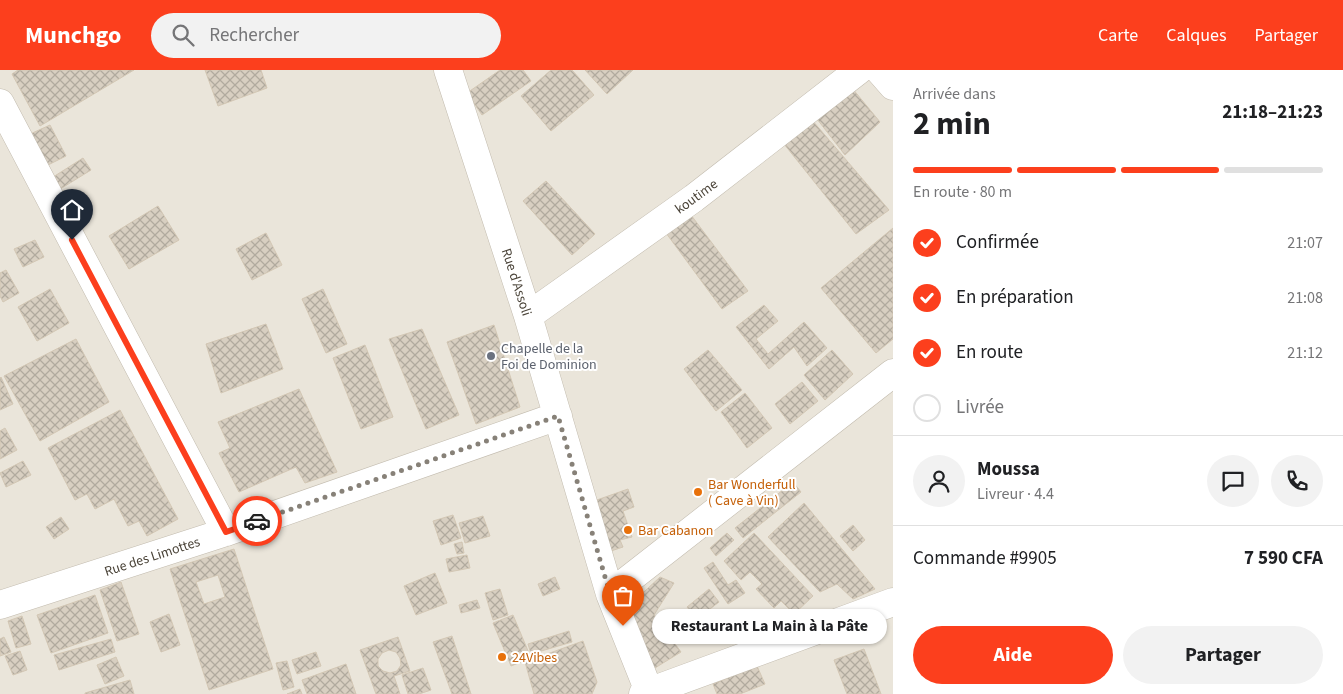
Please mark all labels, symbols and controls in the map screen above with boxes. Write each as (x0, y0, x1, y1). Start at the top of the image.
search box (151, 13, 501, 58)
text: Munchgo (25, 18, 121, 53)
icon: search (169, 21, 197, 49)
text: Rechercher (209, 22, 299, 49)
text: Carte (1098, 23, 1138, 48)
text: Calques (1166, 23, 1226, 48)
text: Partager (1254, 23, 1318, 48)
text: Arrivée dans (913, 83, 996, 105)
text: 21:18–21:23 (1222, 99, 1323, 126)
text: 2 min (913, 101, 991, 147)
street label: koutime (671, 174, 722, 219)
text: En route · 80 m (913, 181, 1012, 203)
pin (51, 189, 93, 240)
icon: home (58, 196, 86, 224)
icon: check (913, 229, 941, 257)
text: Confirmée (956, 229, 1039, 256)
text: 21:07 (1287, 232, 1323, 254)
street label: Rue d'Assoli (496, 246, 536, 319)
icon: check (913, 284, 941, 312)
text: En préparation (956, 284, 1074, 311)
text: 21:08 (1287, 287, 1323, 309)
place label: Chapelle de la Foi de Dominion (501, 339, 597, 375)
icon: check (913, 339, 941, 367)
text: En route (956, 339, 1023, 366)
text: 21:12 (1287, 342, 1323, 364)
marker: Chapelle de la Foi de Dominion (485, 350, 497, 362)
text: Livrée (956, 394, 1004, 421)
button: person (913, 455, 965, 507)
button: chat (1207, 455, 1259, 507)
button: phone (1271, 455, 1323, 507)
text: Moussa (977, 456, 1040, 483)
place label: Bar Wonderfull ( Cave à Vin) (708, 475, 796, 511)
text: Livreur · 4.4 (977, 483, 1054, 505)
marker: Bar Wonderfull ( Cave à Vin) (692, 486, 704, 498)
courier (232, 496, 282, 546)
icon: car (243, 507, 271, 535)
place label: Bar Cabanon (638, 521, 714, 541)
marker: Bar Cabanon (622, 524, 634, 536)
street label: Rue des Limottes (102, 532, 203, 582)
text: Commande #9905 (913, 545, 1057, 572)
text: 7 590 CFA (1244, 545, 1323, 572)
pin (602, 575, 644, 626)
icon: bag (609, 582, 637, 610)
callout: Restaurant La Main à la Pâte (653, 608, 888, 644)
text: Restaurant La Main à la Pâte (671, 615, 868, 637)
button: Aide (913, 626, 1113, 684)
button: Partager (1123, 626, 1323, 684)
place label: 24Vibes (512, 648, 557, 668)
marker: 24Vibes (496, 651, 508, 663)

